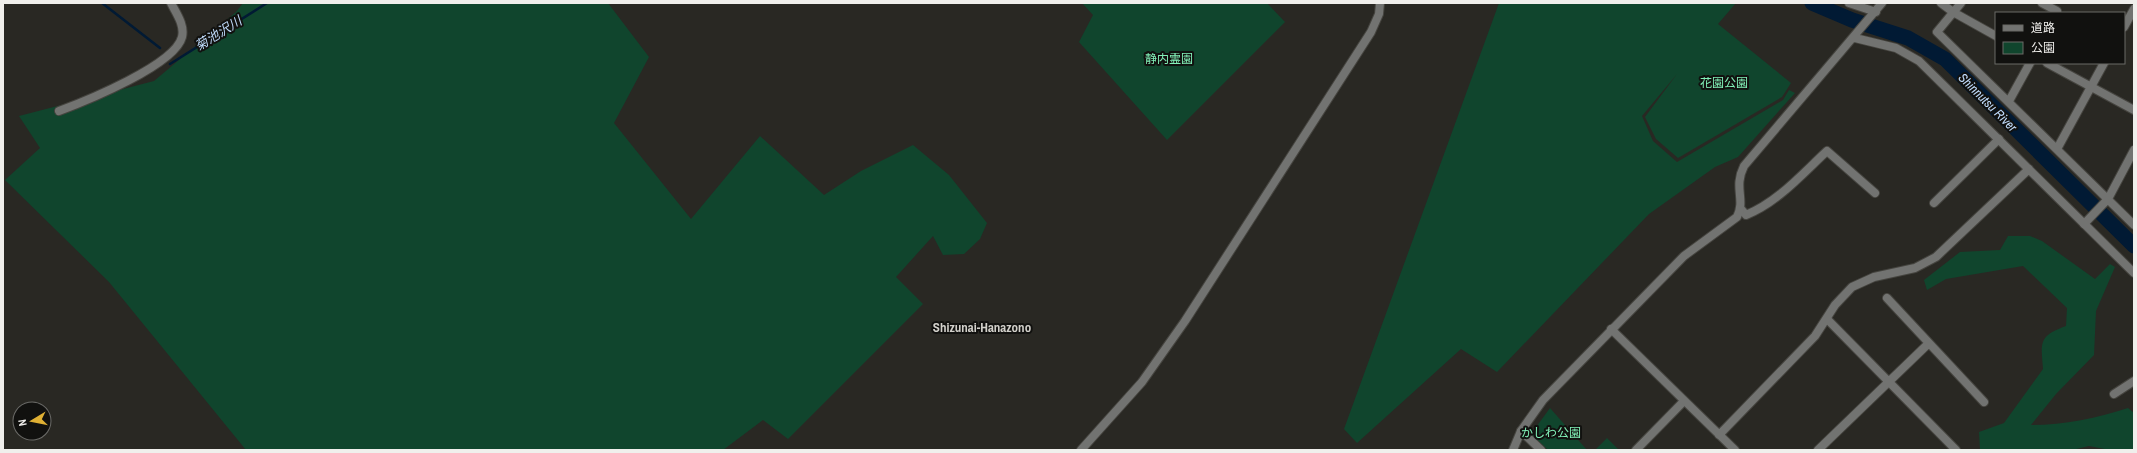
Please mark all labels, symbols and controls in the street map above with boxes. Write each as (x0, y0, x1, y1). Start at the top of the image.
water label: 菊池沢川 (192, 11, 247, 54)
legend (1995, 12, 2125, 64)
text: 道路 (2031, 20, 2055, 36)
text: 公園 (2031, 40, 2055, 56)
park label: 静内霊園 (1145, 51, 1193, 67)
water label: Shinnutsu River (1955, 69, 2021, 136)
park label: 花園公園 (1700, 75, 1748, 91)
district label: Shizunai-Hanazono (933, 319, 1031, 336)
north arrow (12, 401, 52, 441)
text: N (15, 418, 30, 427)
park label: かしわ公園 (1521, 425, 1581, 441)

